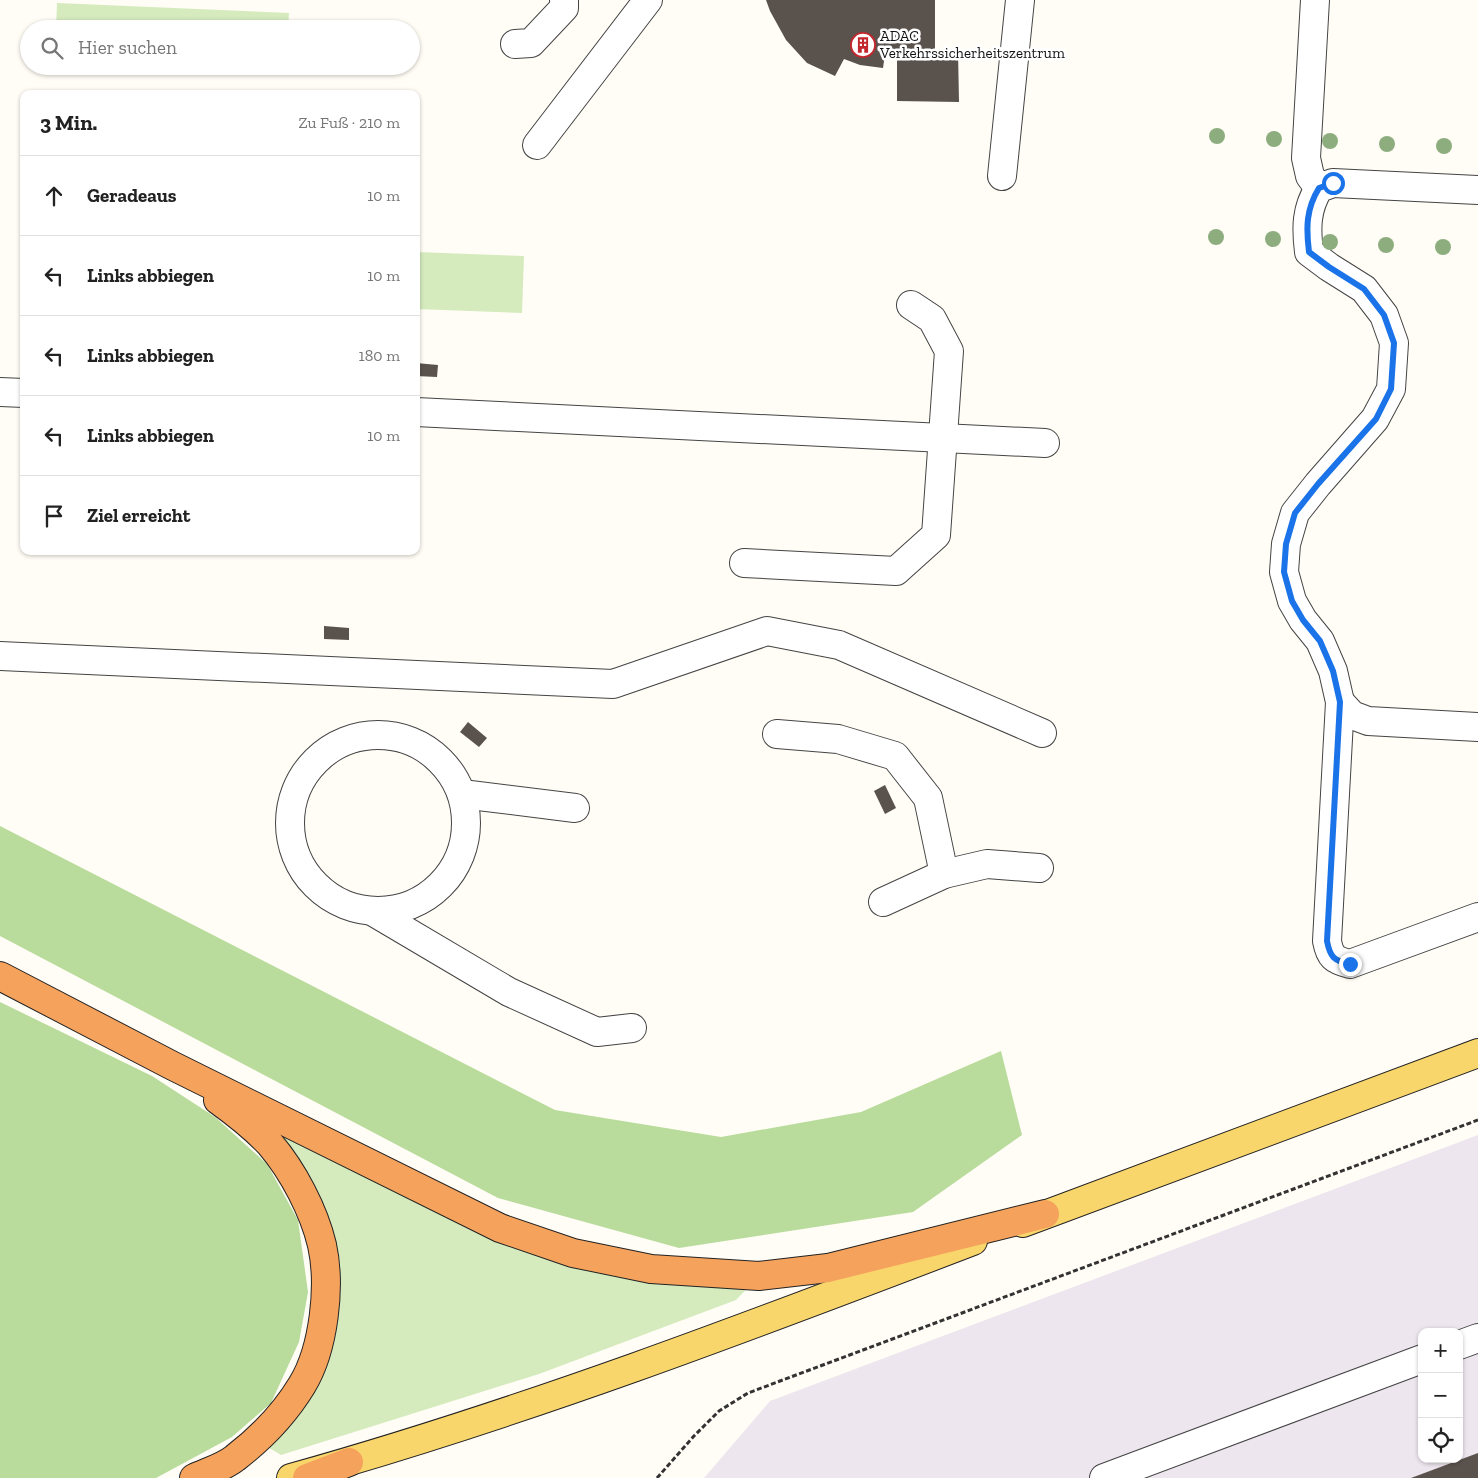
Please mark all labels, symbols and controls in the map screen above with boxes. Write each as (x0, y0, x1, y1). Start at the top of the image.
search box (20, 20, 420, 75)
place label: ADAC Verkehrssicherheitszentrum (879, 27, 1065, 62)
building icon: ADAC Verkehrssicherheitszentrum (850, 32, 876, 58)
icon: search (38, 34, 66, 62)
text: Hier suchen (78, 36, 177, 59)
text: 3 Min. (40, 110, 97, 135)
text: Zu Fuß · 210 m (298, 113, 400, 132)
route start (1322, 172, 1345, 195)
icon: ahead (40, 182, 68, 210)
text: Geradeaus (87, 184, 177, 207)
text: 10 m (367, 186, 400, 205)
icon: left (40, 262, 68, 290)
text: Links abbiegen (87, 264, 214, 287)
text: 10 m (367, 266, 400, 285)
icon: left (40, 342, 68, 370)
text: Links abbiegen (87, 344, 214, 367)
text: 180 m (359, 346, 400, 365)
icon: left (40, 422, 68, 450)
text: Links abbiegen (87, 424, 214, 447)
text: 10 m (367, 426, 400, 445)
icon: arrive (40, 502, 68, 530)
text: Ziel erreicht (87, 504, 190, 527)
route end (1339, 953, 1362, 976)
map controls (1418, 1328, 1463, 1463)
button: + (1418, 1328, 1463, 1373)
button: − (1418, 1373, 1463, 1418)
button: locate (1418, 1418, 1463, 1463)

